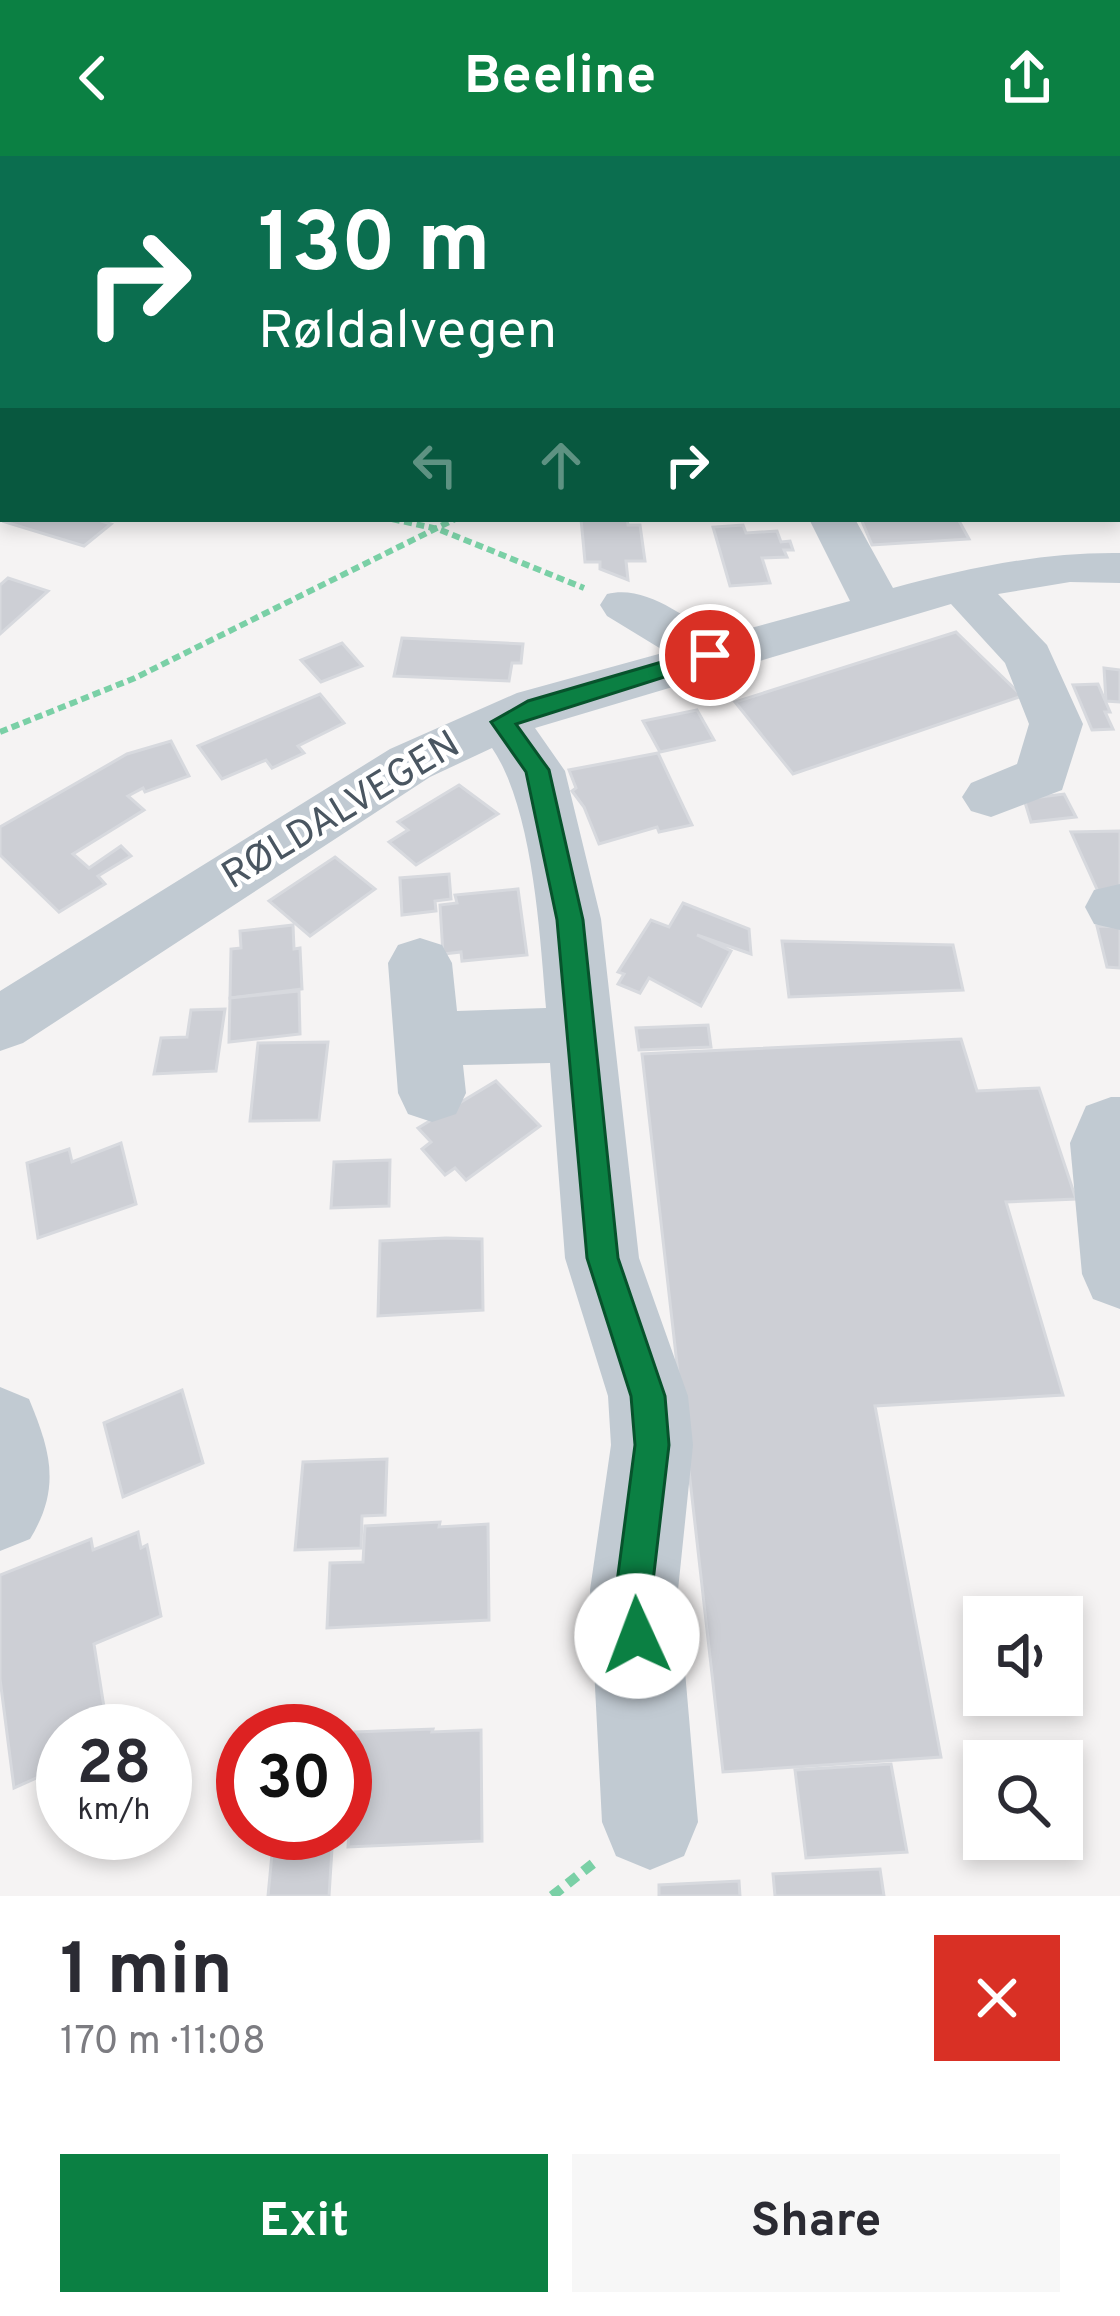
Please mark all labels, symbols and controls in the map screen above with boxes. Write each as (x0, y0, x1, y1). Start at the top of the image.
text: Beeline (464, 44, 656, 113)
icon: back (60, 45, 126, 111)
icon: share (994, 45, 1060, 111)
text: 130 m (258, 195, 490, 301)
icon: right (60, 204, 216, 360)
text: Røldalvegen (258, 299, 557, 368)
icon: left (402, 432, 468, 498)
icon: ahead (528, 432, 594, 498)
icon: right (654, 432, 720, 498)
pin (659, 604, 761, 706)
icon: arrive (677, 622, 743, 688)
street label: RØLDALVEGEN (214, 722, 470, 902)
position arrow (574, 1573, 700, 1699)
map controls (963, 1596, 1083, 1860)
button: sound (963, 1596, 1083, 1716)
speed limit sign: 30 (216, 1704, 372, 1860)
text: 28 (77, 1729, 151, 1805)
button: search (963, 1740, 1083, 1860)
text: km/h (78, 1793, 150, 1830)
text: 1 min (60, 1928, 233, 2020)
button: close (934, 1935, 1060, 2061)
text: 170 m · 11:08 (60, 2019, 266, 2068)
button: Exit (60, 2154, 548, 2292)
button: Share (572, 2154, 1060, 2292)

